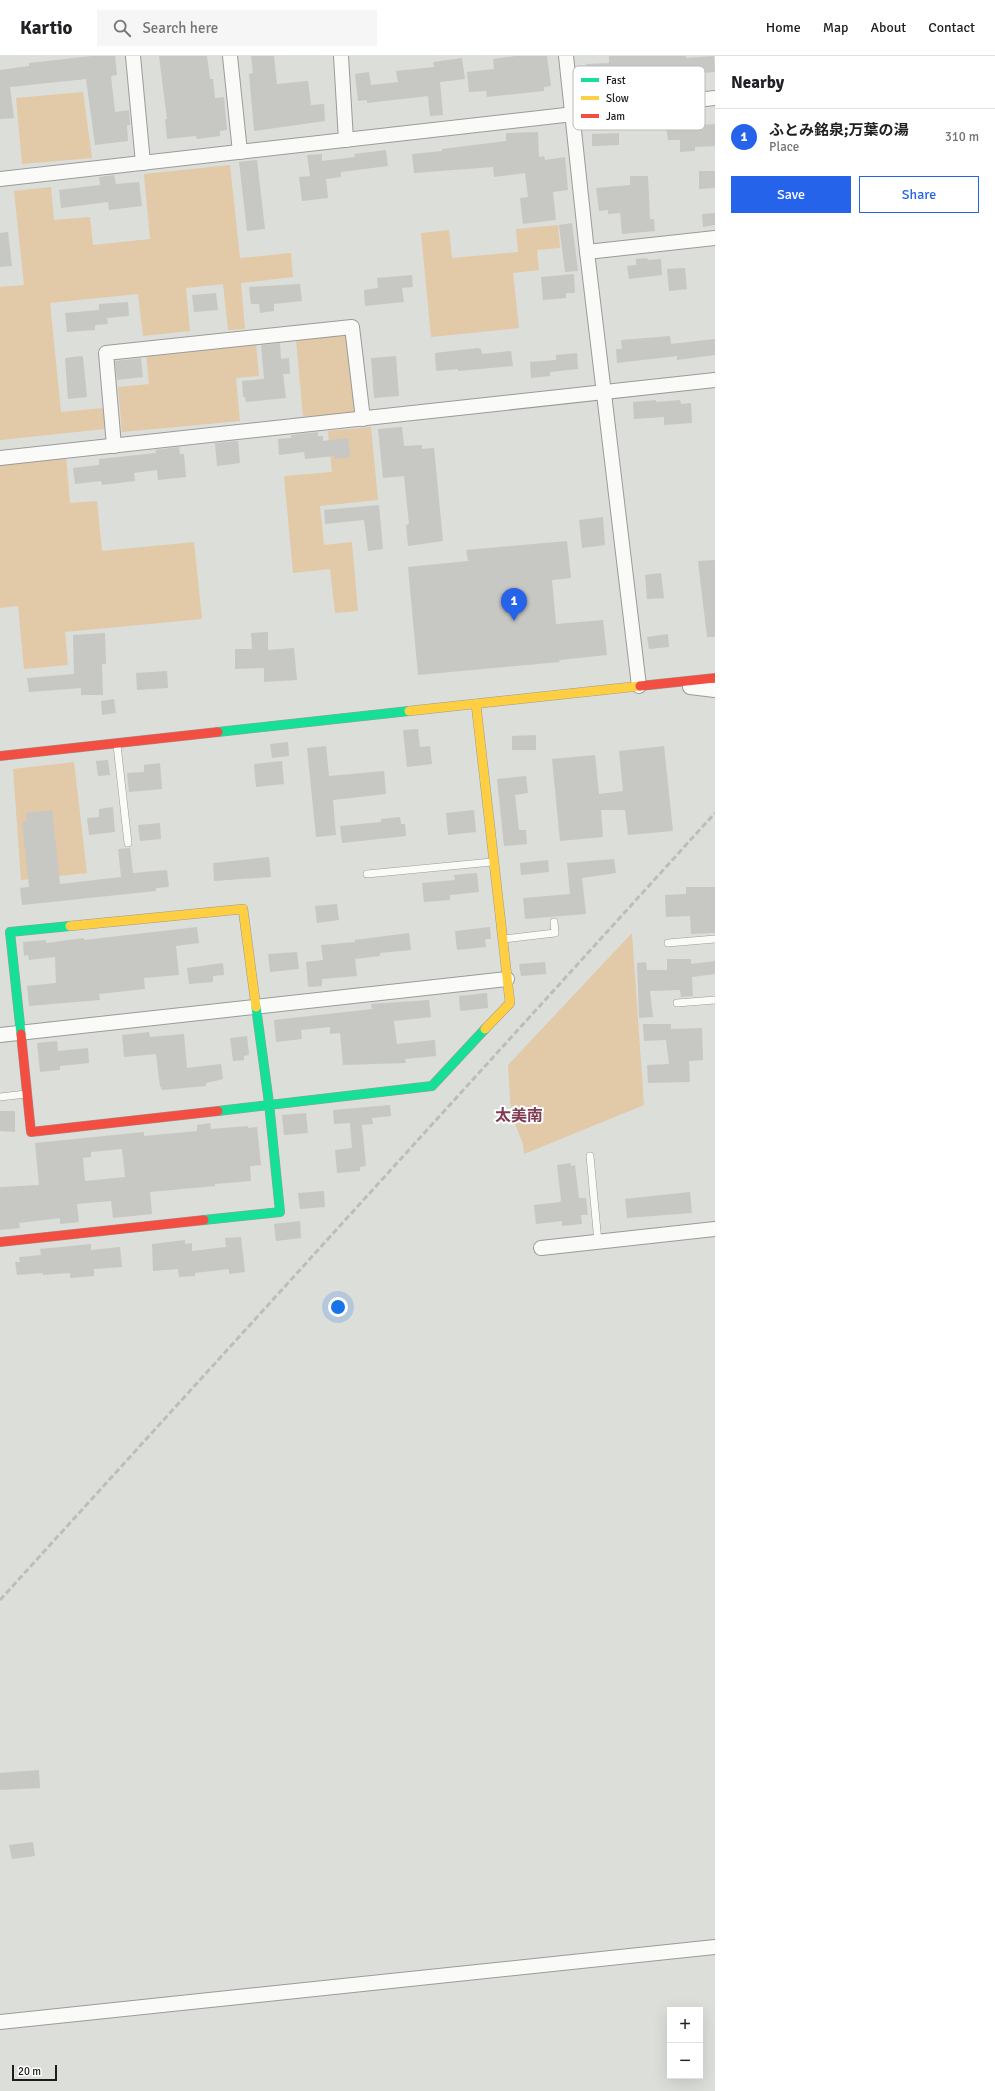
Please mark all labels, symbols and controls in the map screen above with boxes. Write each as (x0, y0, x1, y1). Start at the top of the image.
search box (97, 10, 377, 46)
text: Kartio (20, 16, 73, 40)
icon: search (111, 17, 133, 39)
text: Search here (143, 19, 218, 37)
text: Home (766, 19, 801, 36)
text: Map (823, 19, 848, 36)
text: About (870, 19, 906, 36)
text: Contact (928, 19, 975, 36)
legend (573, 66, 705, 130)
text: Nearby (731, 72, 784, 93)
text: Fast (606, 74, 626, 87)
text: Slow (606, 92, 629, 105)
text: Jam (606, 110, 625, 123)
text: ふとみ銘泉;万葉の湯 (769, 121, 908, 139)
text: 1 (740, 129, 748, 145)
text: 310 m (945, 129, 979, 145)
text: Place (769, 139, 799, 155)
button: Save (731, 176, 851, 213)
button: Share (859, 176, 979, 213)
pin: 1 (501, 588, 527, 621)
district label: 太美南 (495, 1106, 543, 1126)
your location (328, 1297, 348, 1317)
map controls (667, 2007, 703, 2079)
button: + (667, 2007, 703, 2043)
button: − (667, 2043, 703, 2079)
scale bar (12, 2063, 57, 2082)
text: 20 m (18, 2065, 41, 2078)

